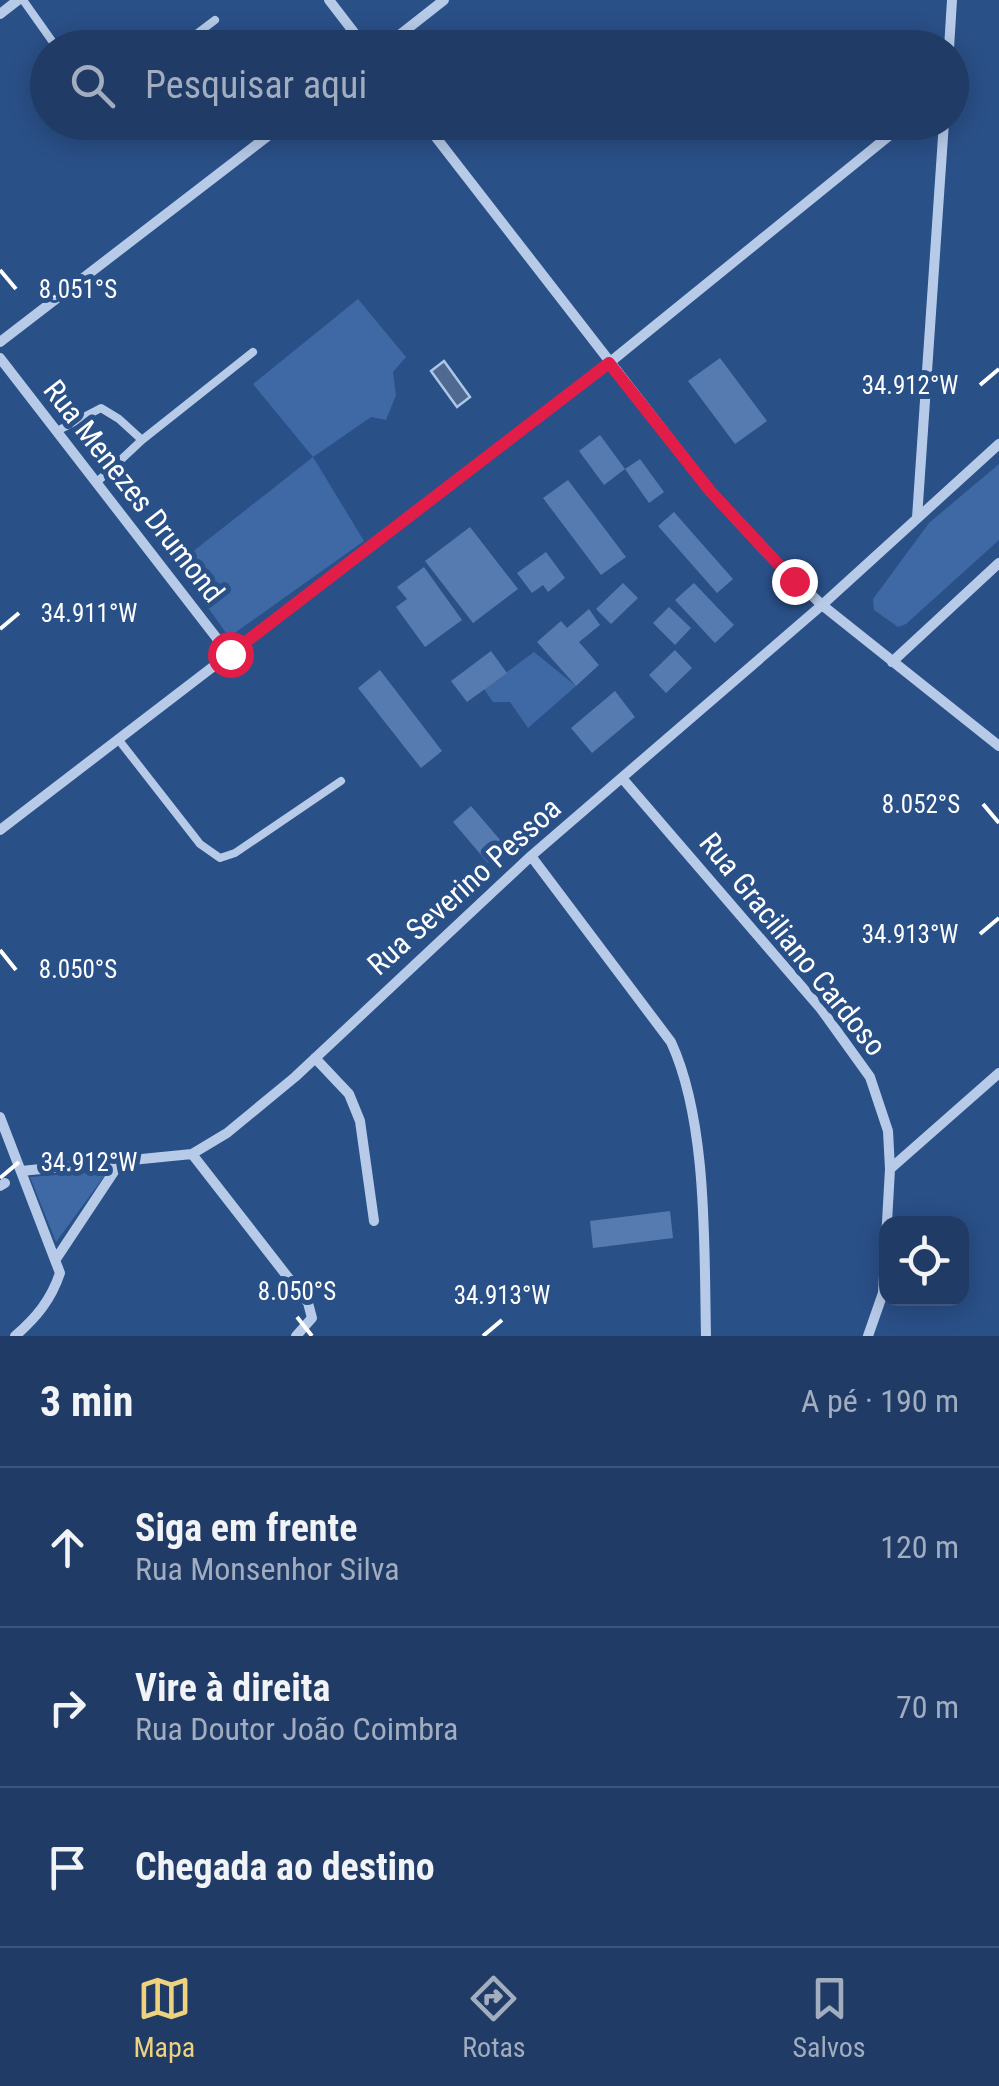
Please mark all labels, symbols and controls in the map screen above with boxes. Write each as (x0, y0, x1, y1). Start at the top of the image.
search box (30, 30, 969, 140)
icon: search (65, 58, 120, 113)
text: Pesquisar aqui (145, 63, 367, 107)
text: 8.051°S (39, 275, 117, 304)
text: 34.912°W (862, 371, 958, 400)
street label: Rua Menezes Drumond (36, 373, 232, 609)
route end (772, 559, 818, 605)
text: 34.911°W (41, 599, 137, 628)
route start (208, 632, 254, 678)
street label: Rua Severino Pessoa (360, 790, 568, 982)
text: 8.052°S (882, 790, 960, 819)
street label: Rua Graciliano Cardoso (692, 826, 894, 1062)
text: 34.913°W (862, 920, 958, 949)
text: 8.050°S (39, 955, 117, 984)
text: 34.912°W (41, 1148, 137, 1177)
map controls (879, 1216, 969, 1306)
button: locate (879, 1216, 969, 1306)
text: 8.050°S (258, 1277, 336, 1306)
text: 34.913°W (454, 1281, 550, 1310)
text: 3 min (40, 1377, 133, 1426)
text: A pé · 190 m (801, 1382, 959, 1420)
text: Siga em frente (135, 1506, 357, 1550)
icon: ahead (40, 1520, 95, 1575)
text: 120 m (880, 1528, 959, 1566)
text: Rua Monsenhor Silva (135, 1550, 400, 1588)
text: Vire à direita (135, 1666, 330, 1710)
icon: right (40, 1680, 95, 1735)
text: 70 m (896, 1688, 959, 1726)
text: Rua Doutor João Coimbra (135, 1710, 458, 1748)
icon: arrive (40, 1840, 95, 1895)
text: Chegada ao destino (135, 1845, 435, 1889)
tab: Mapa (133, 1971, 195, 2064)
tab: Rotas (462, 1971, 526, 2064)
tab: Salvos (793, 1971, 866, 2064)

